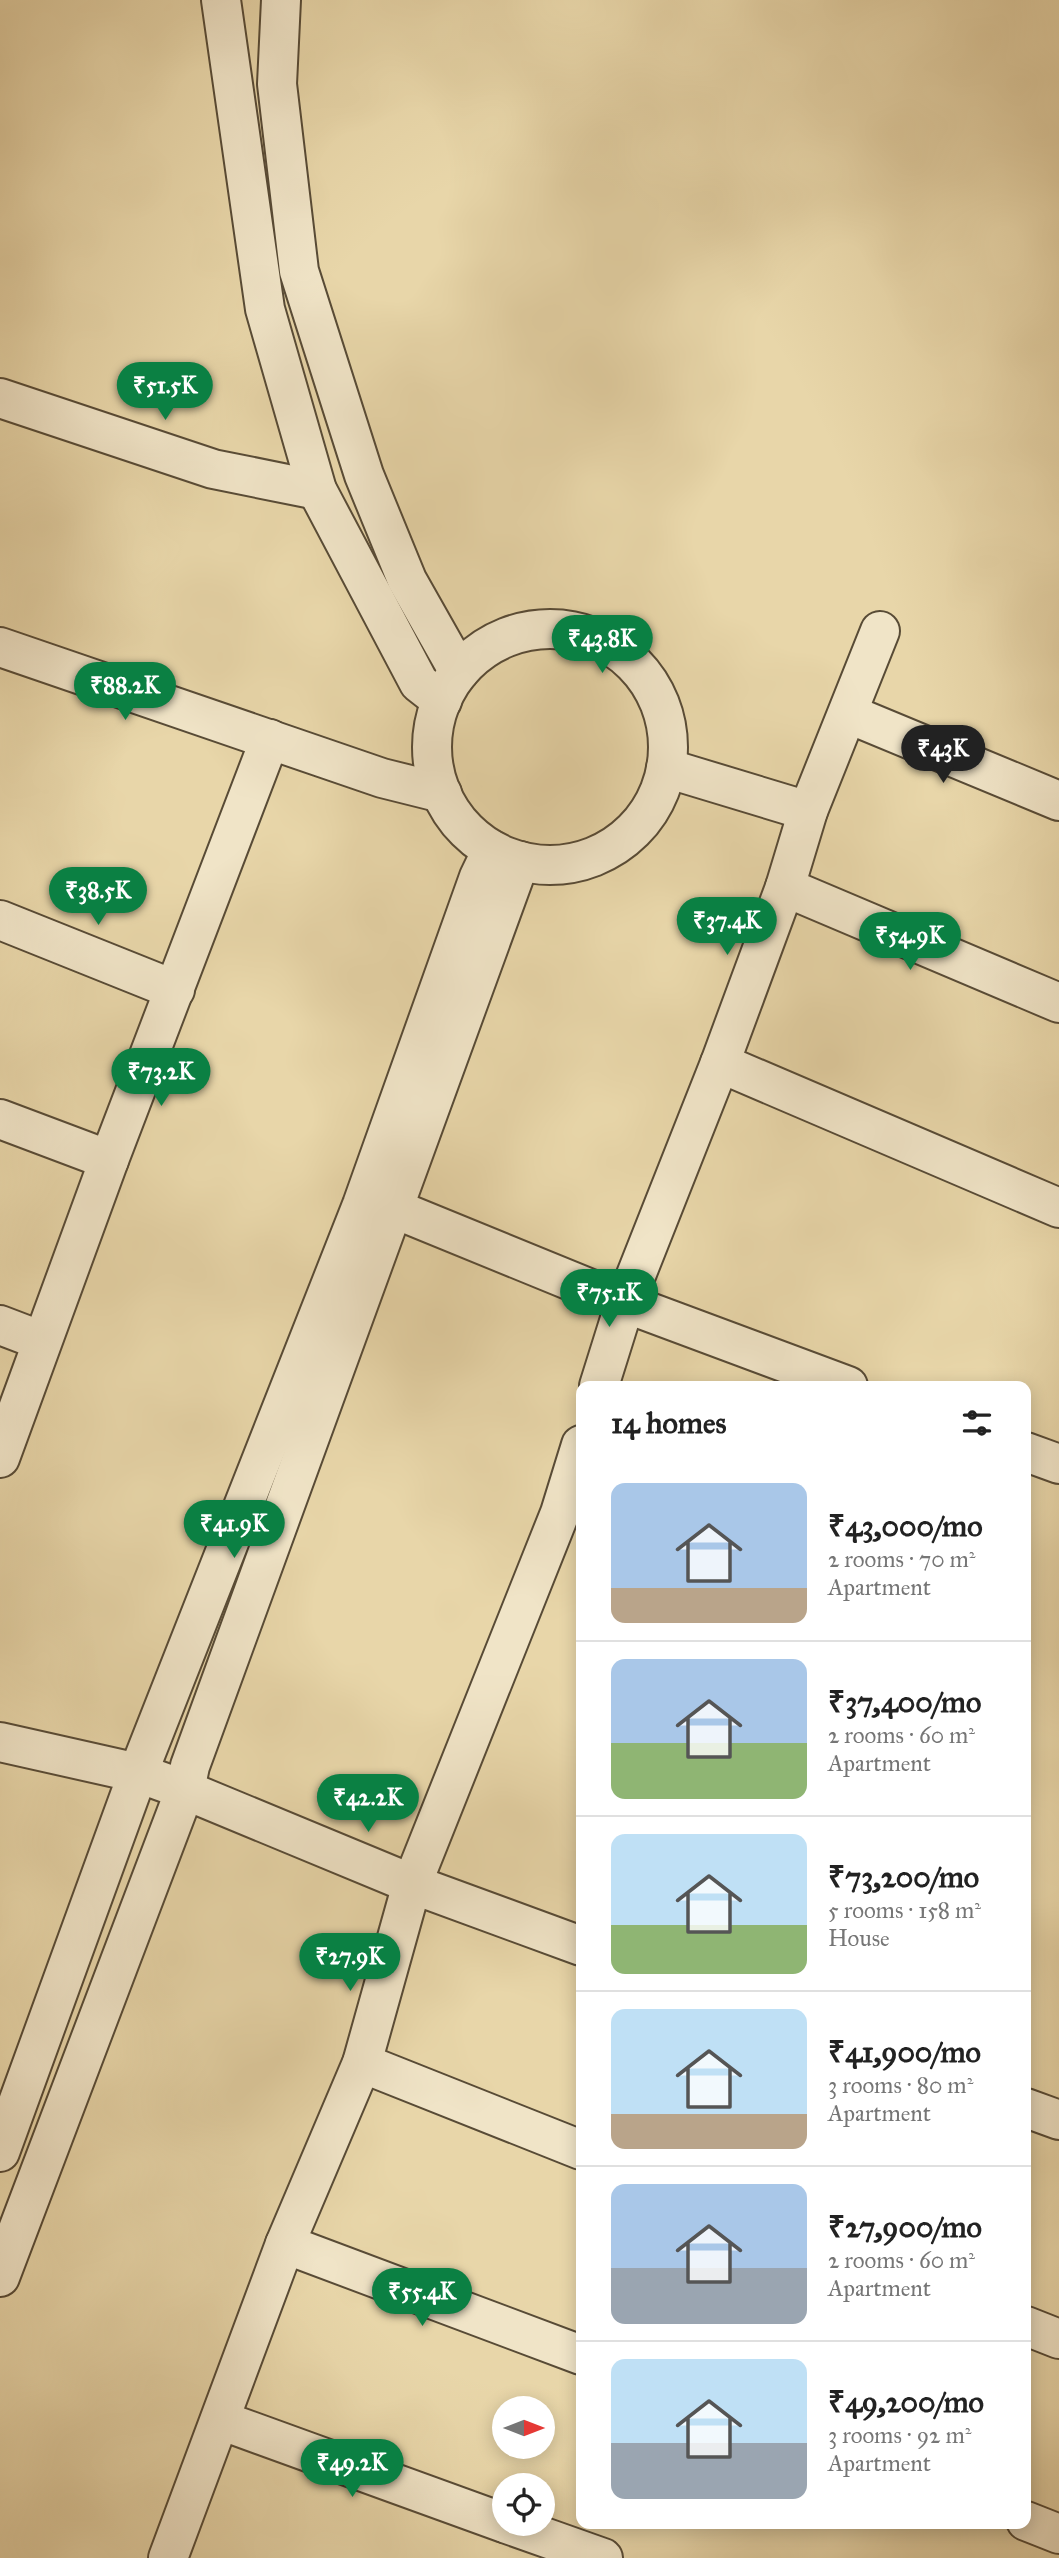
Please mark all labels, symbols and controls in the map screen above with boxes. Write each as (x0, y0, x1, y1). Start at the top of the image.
pin: ₹51.5K (108, 362, 222, 422)
text: ₹51.5K (133, 371, 197, 399)
pin: ₹43.8K (545, 616, 659, 675)
text: ₹43.8K (568, 624, 636, 652)
pin: ₹88.2K (68, 662, 182, 722)
text: ₹88.2K (90, 671, 160, 699)
pin: ₹43K (902, 726, 984, 785)
text: ₹43K (917, 734, 969, 762)
pin: ₹38.5K (41, 867, 155, 927)
text: ₹38.5K (65, 876, 131, 904)
pin: ₹37.4K (670, 898, 784, 957)
text: ₹37.4K (693, 906, 761, 934)
pin: ₹54.9K (853, 912, 967, 972)
text: ₹54.9K (875, 921, 945, 949)
pin: ₹73.2K (104, 1048, 218, 1108)
text: ₹73.2K (127, 1057, 195, 1085)
pin: ₹75.1K (552, 1270, 666, 1329)
text: ₹75.1K (576, 1278, 642, 1306)
icon: filters (958, 1404, 996, 1442)
text: 14 homes (611, 1405, 726, 1441)
pin: ₹41.9K (177, 1500, 291, 1560)
text: ₹43,000/mo (828, 1508, 983, 1544)
text: ₹41.9K (200, 1509, 268, 1537)
icon: home (667, 1511, 751, 1595)
text: 2 rooms · 70 m² (828, 1545, 976, 1573)
text: Apartment (828, 1573, 931, 1601)
text: ₹37,400/mo (828, 1684, 981, 1720)
icon: home (667, 1687, 751, 1771)
text: 2 rooms · 60 m² (828, 1721, 975, 1749)
text: Apartment (828, 1749, 931, 1777)
pin: ₹42.2K (311, 1774, 425, 1834)
text: ₹42.2K (333, 1783, 403, 1811)
text: ₹73,200/mo (828, 1859, 979, 1895)
icon: home (667, 1862, 751, 1946)
text: 5 rooms · 158 m² (828, 1896, 981, 1924)
text: House (828, 1924, 890, 1952)
pin: ₹27.9K (293, 1934, 407, 1993)
text: ₹27.9K (315, 1942, 385, 1970)
text: ₹41,900/mo (828, 2034, 981, 2070)
icon: home (667, 2037, 751, 2121)
text: 3 rooms · 80 m² (828, 2071, 973, 2099)
text: Apartment (828, 2099, 931, 2127)
text: ₹27,900/mo (828, 2209, 982, 2245)
icon: home (667, 2212, 751, 2296)
text: 2 rooms · 60 m² (828, 2246, 975, 2274)
pin: ₹55.4K (365, 2268, 479, 2328)
text: Apartment (828, 2274, 931, 2302)
text: ₹55.4K (388, 2277, 456, 2305)
text: ₹49,200/mo (828, 2384, 984, 2420)
icon: home (667, 2387, 751, 2471)
north arrow (492, 2396, 555, 2459)
map controls (492, 2396, 555, 2536)
text: 3 rooms · 92 m² (828, 2421, 971, 2449)
pin: ₹49.2K (295, 2440, 409, 2499)
text: ₹49.2K (317, 2448, 387, 2476)
text: Apartment (828, 2449, 931, 2477)
button: locate (492, 2473, 555, 2536)

